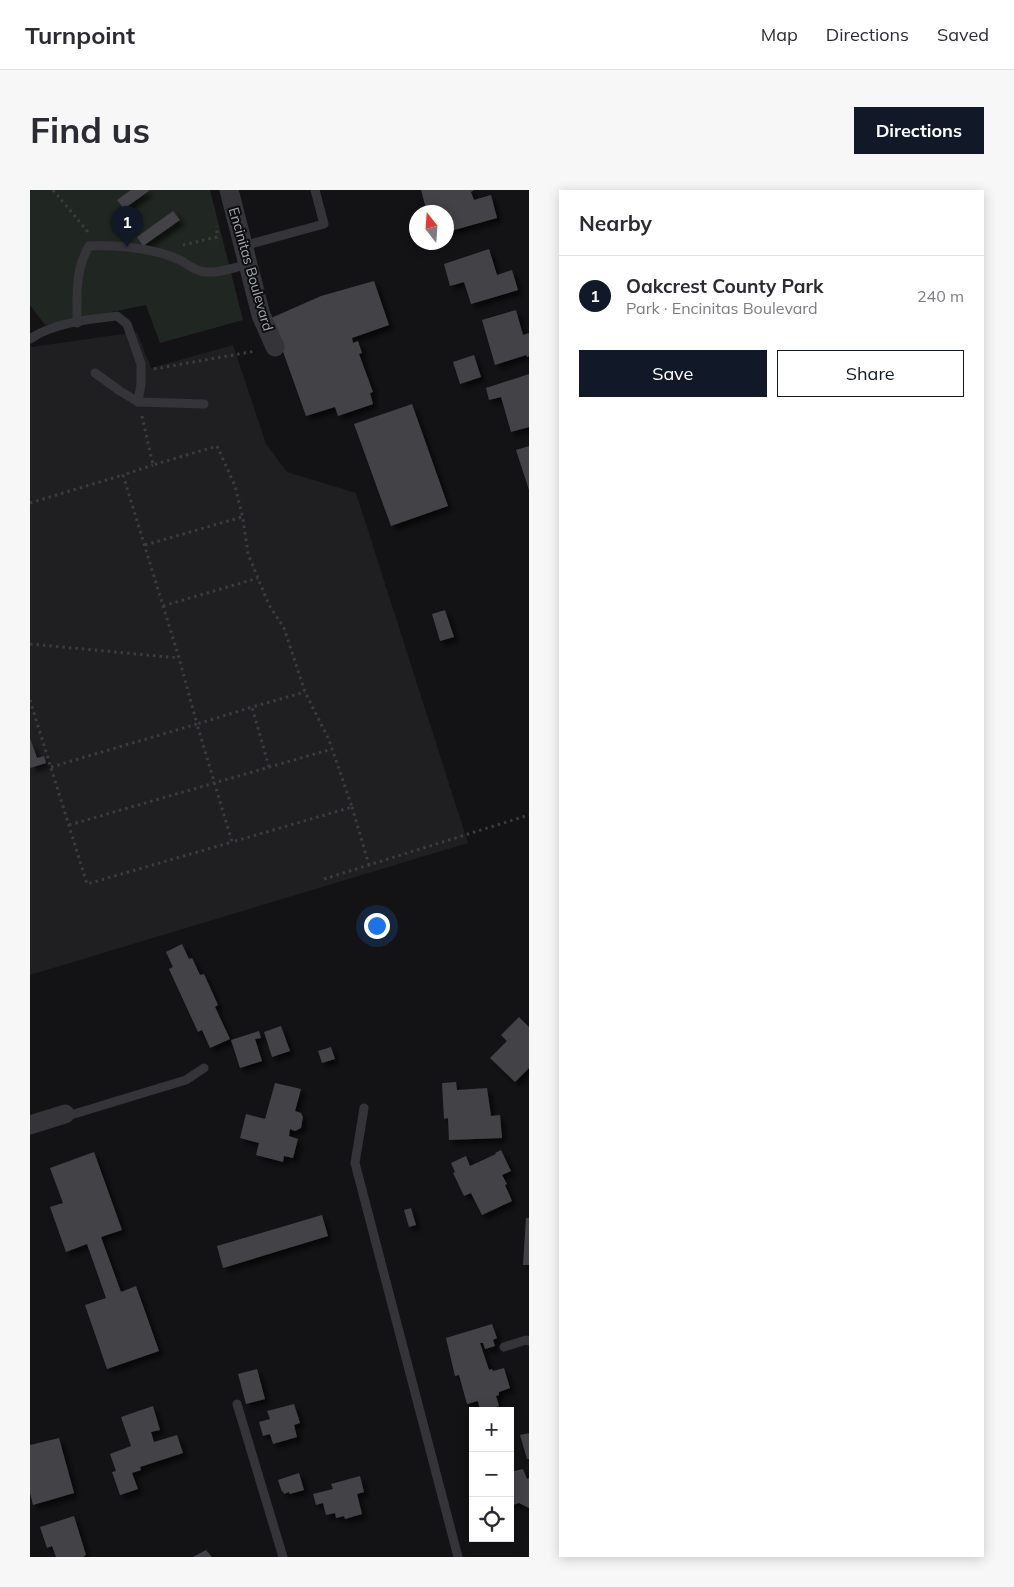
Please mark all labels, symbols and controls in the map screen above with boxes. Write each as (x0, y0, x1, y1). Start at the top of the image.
text: Turnpoint (25, 20, 135, 50)
text: Map (761, 23, 798, 46)
text: Directions (826, 23, 909, 46)
text: Saved (937, 23, 989, 46)
button: Directions (854, 107, 984, 154)
text: Find us (30, 108, 150, 152)
street label: Encinitas Boulevard (225, 205, 277, 333)
north arrow (409, 205, 454, 250)
pin: 1 (111, 206, 143, 247)
text: Nearby (579, 210, 652, 236)
text: Oakcrest County Park (626, 274, 823, 298)
text: 1 (590, 286, 600, 306)
text: 240 m (917, 286, 964, 306)
text: Park · Encinitas Boulevard (626, 298, 818, 318)
button: Save (579, 350, 767, 397)
button: Share (777, 350, 964, 397)
your location (364, 913, 390, 939)
map controls (469, 1407, 514, 1542)
button: + (469, 1407, 514, 1452)
button: − (469, 1452, 514, 1497)
button: locate (469, 1497, 514, 1542)

